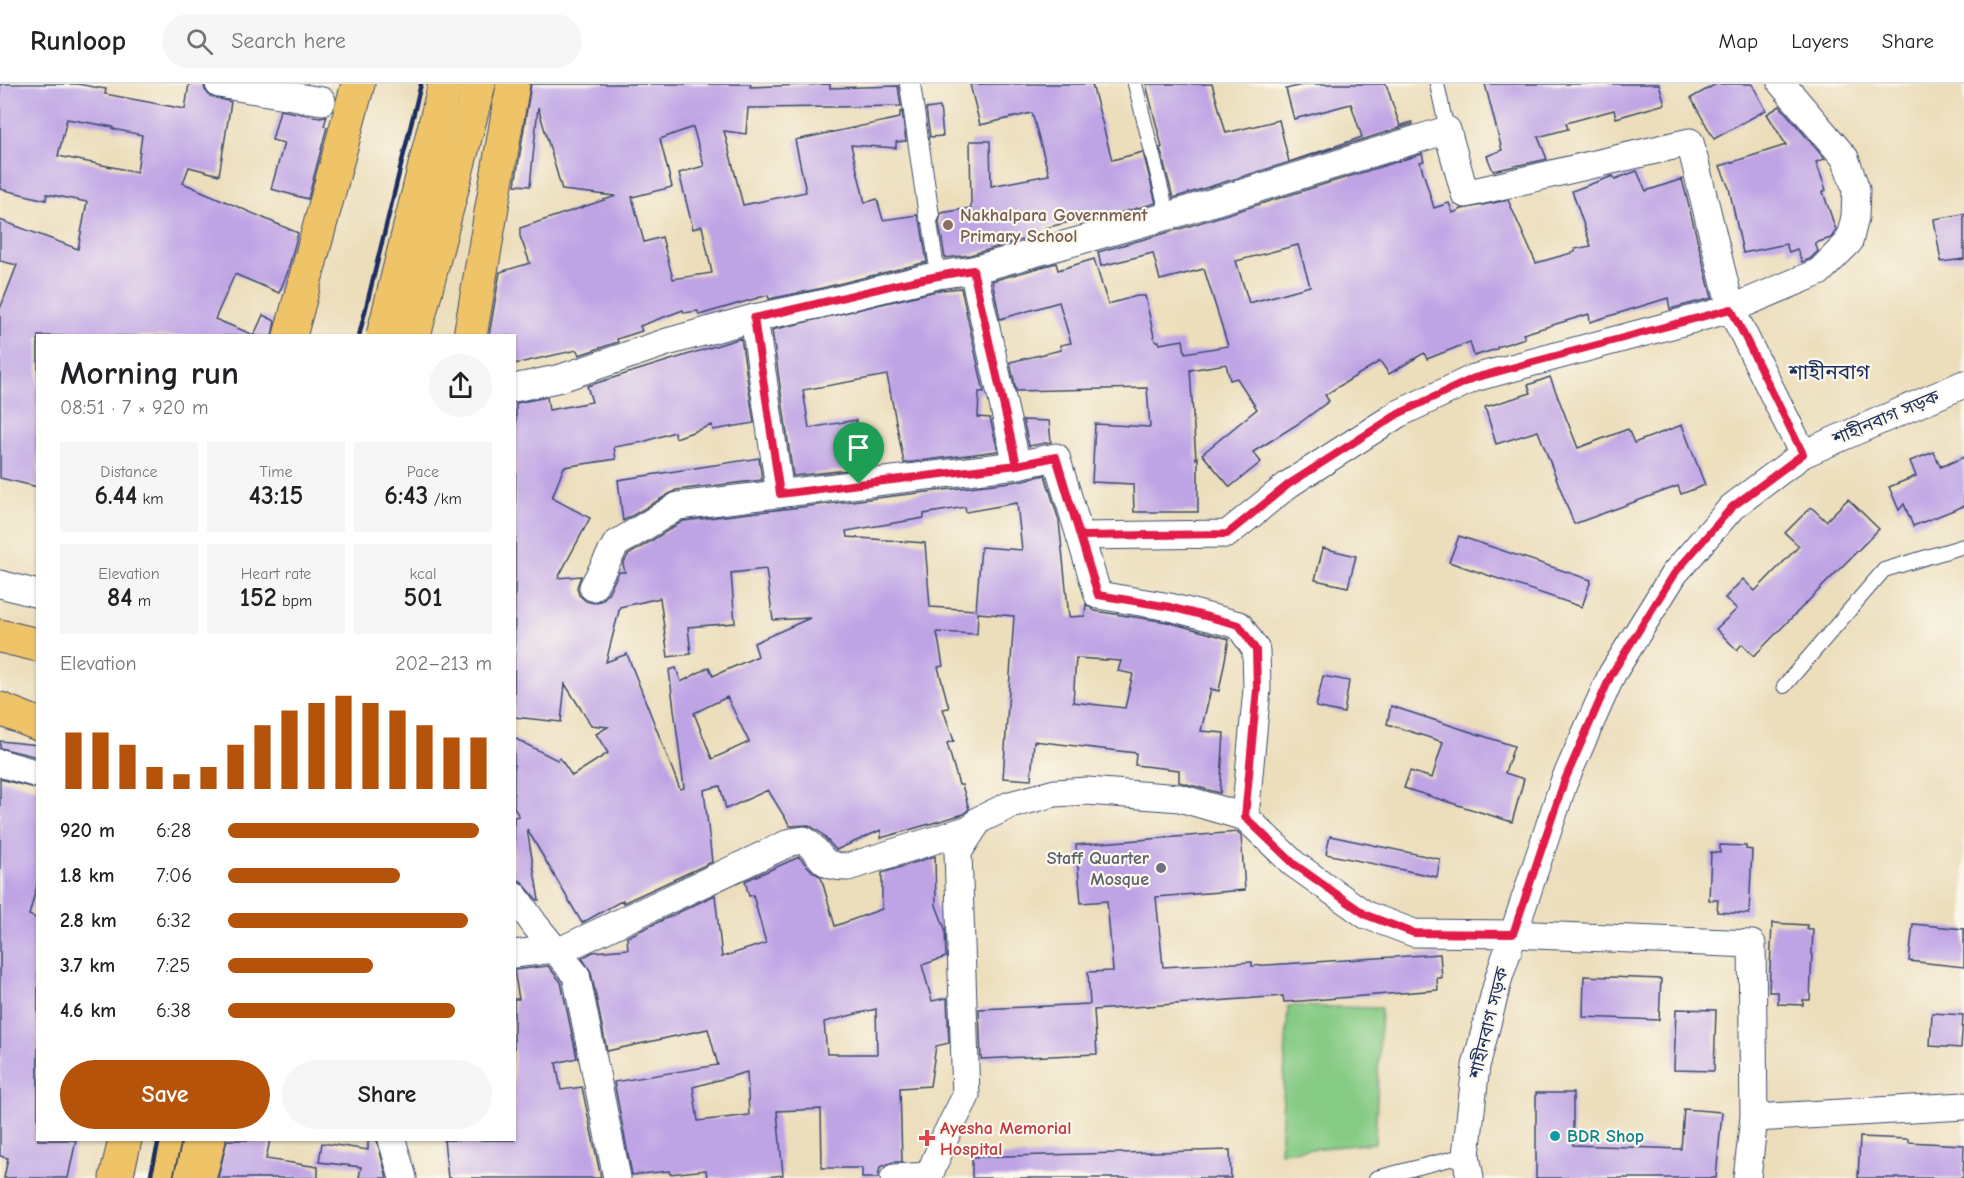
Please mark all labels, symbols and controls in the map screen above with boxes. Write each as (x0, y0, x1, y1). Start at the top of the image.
search box (162, 14, 582, 68)
text: Runloop (30, 25, 126, 57)
icon: search (183, 25, 216, 58)
text: Search here (231, 28, 346, 54)
text: Map (1719, 29, 1758, 53)
text: Layers (1791, 29, 1849, 53)
text: Share (1882, 29, 1934, 53)
place label: Nakhalpara Government Primary School (960, 205, 1148, 247)
marker: Nakhalpara Government Primary School (941, 218, 955, 232)
text: Morning run (60, 354, 239, 392)
button: share (429, 354, 492, 417)
district label: শাহীনবাগ (1788, 360, 1870, 384)
street label: শাহীনবাগ সড়ক (1829, 386, 1943, 450)
text: 08:51 · 7 × 920 m (60, 396, 209, 419)
pin (833, 422, 884, 484)
icon: arrive (842, 431, 875, 464)
text: Distance (100, 463, 158, 481)
text: Time (259, 463, 293, 481)
text: Pace (407, 463, 439, 481)
text: 6.44 (94, 481, 137, 511)
text: 43:15 (249, 481, 303, 511)
text: 6:43 (384, 481, 428, 511)
text: km (137, 490, 164, 508)
text: /km (428, 490, 462, 508)
text: Elevation (98, 565, 160, 583)
text: Heart rate (241, 565, 311, 583)
text: kcal (410, 565, 436, 583)
text: 84 (107, 583, 132, 613)
text: 152 (240, 583, 277, 613)
text: 501 (404, 583, 442, 613)
text: m (132, 592, 151, 610)
text: bpm (277, 592, 312, 610)
text: Elevation (60, 652, 137, 675)
text: 202–213 m (395, 652, 492, 675)
text: 920 m (60, 819, 115, 842)
text: 6:28 (156, 819, 191, 842)
place label: Staff Quarter Mosque (1047, 848, 1150, 890)
marker: Staff Quarter Mosque (1154, 861, 1168, 875)
text: 1.8 km (60, 864, 115, 887)
text: 7:06 (156, 864, 192, 887)
text: 2.8 km (60, 909, 117, 932)
text: 6:32 (156, 909, 191, 932)
text: 3.7 km (60, 954, 115, 977)
text: 7:25 (156, 954, 190, 977)
street label: শাহীনবাগ সড়ক (1465, 965, 1513, 1082)
text: 4.6 km (60, 999, 116, 1022)
text: 6:38 (156, 999, 191, 1022)
button: Save (60, 1060, 270, 1129)
button: Share (282, 1060, 492, 1129)
place label: Ayesha Memorial Hospital (940, 1118, 1071, 1160)
place label: BDR Shop (1567, 1126, 1644, 1147)
marker: Ayesha Memorial Hospital (918, 1129, 936, 1147)
marker: BDR Shop (1548, 1129, 1562, 1143)

